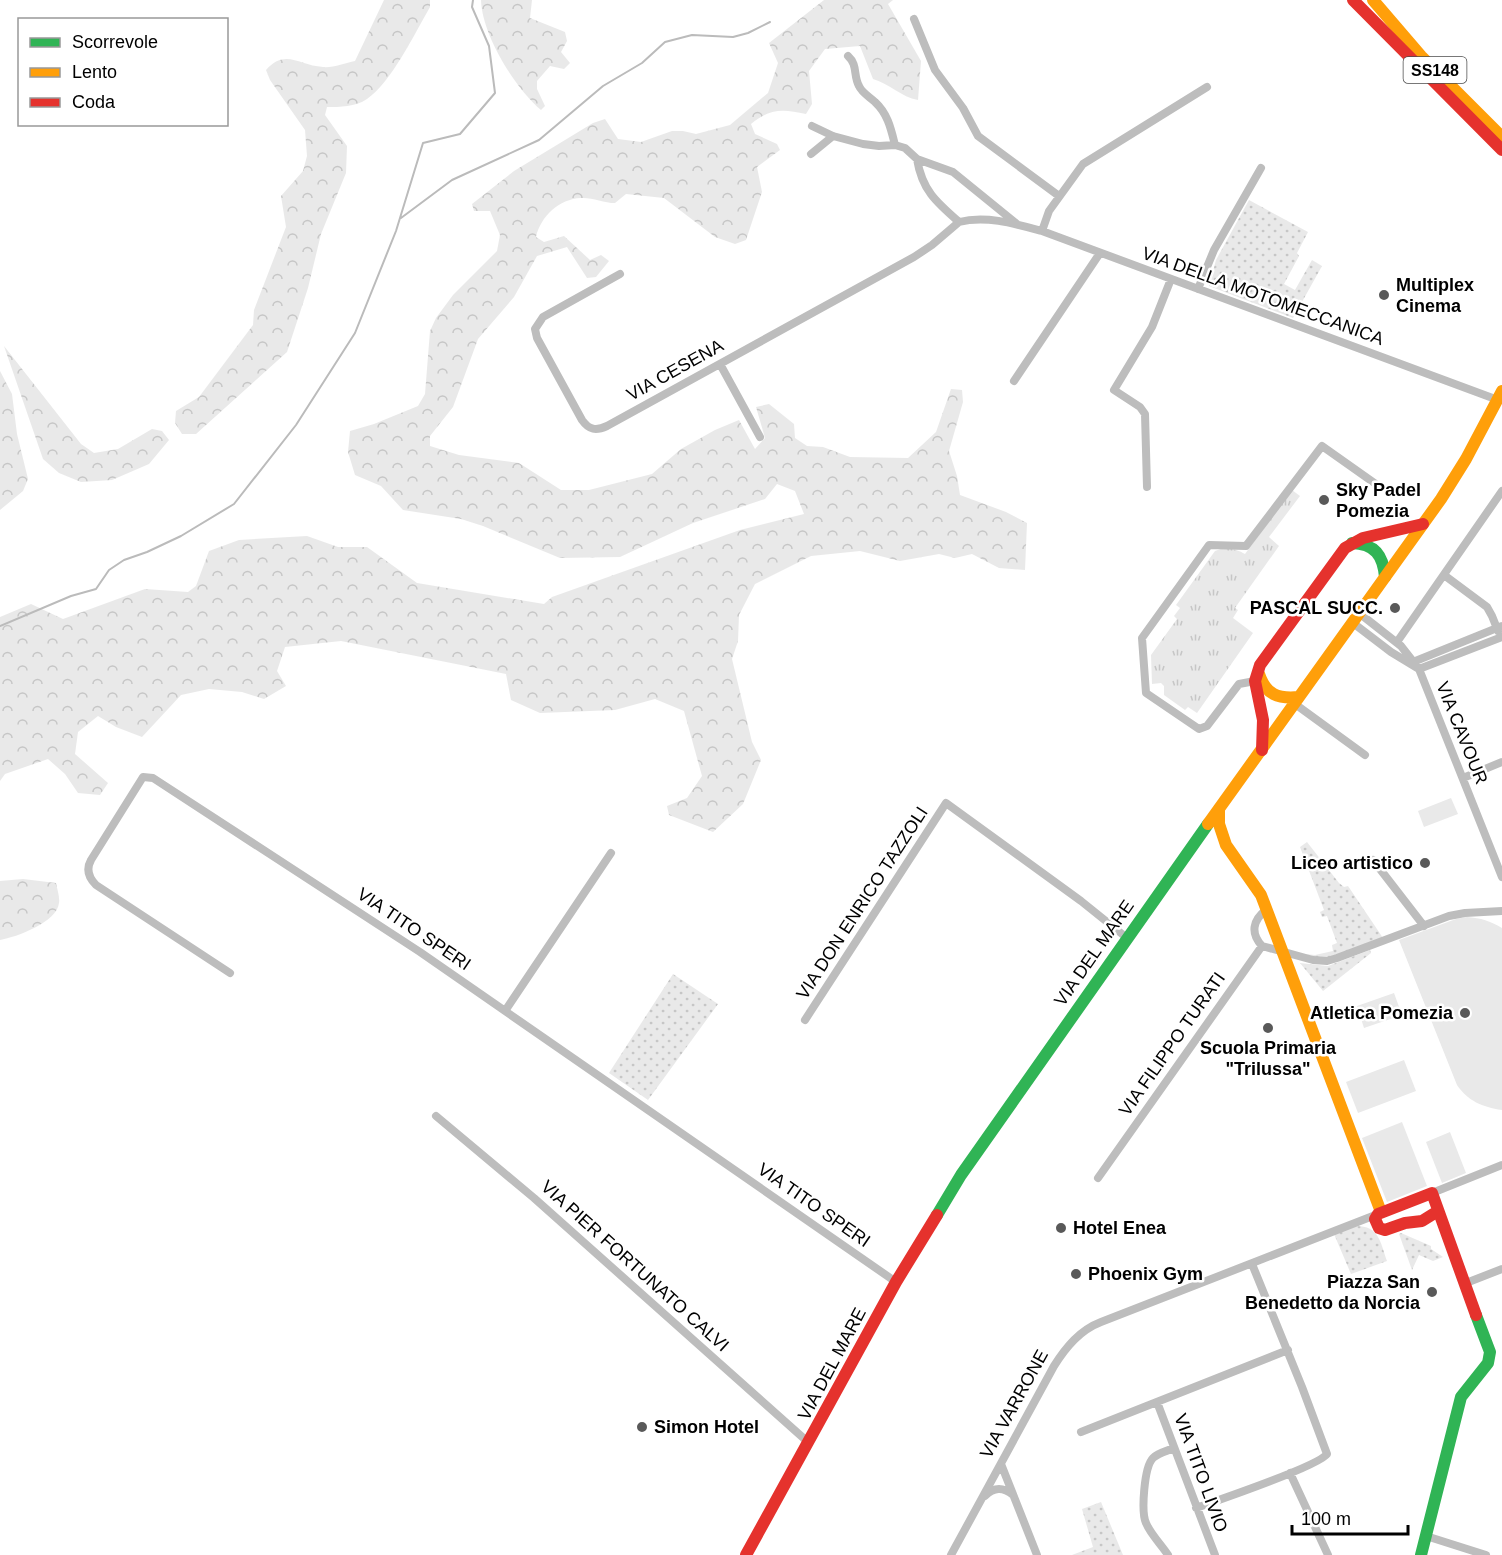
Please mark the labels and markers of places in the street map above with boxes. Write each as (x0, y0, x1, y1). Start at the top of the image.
place label: Multiplex Cinema (1396, 275, 1474, 316)
marker: Multiplex Cinema (1377, 288, 1391, 302)
place label: Sky Padel Pomezia (1336, 480, 1421, 521)
marker: Sky Padel Pomezia (1317, 493, 1331, 507)
place label: PASCAL SUCC. (1250, 598, 1383, 618)
marker: PASCAL SUCC. (1388, 601, 1402, 615)
place label: Liceo artistico (1291, 853, 1413, 873)
marker: Liceo artistico (1418, 856, 1432, 870)
place label: Atletica Pomezia (1310, 1003, 1454, 1023)
marker: Atletica Pomezia (1458, 1006, 1472, 1020)
marker: Scuola Primaria "Trilussa" (1261, 1021, 1275, 1035)
place label: Scuola Primaria "Trilussa" (1200, 1038, 1337, 1079)
place label: Hotel Enea (1073, 1218, 1167, 1238)
marker: Hotel Enea (1054, 1221, 1068, 1235)
place label: Phoenix Gym (1088, 1264, 1203, 1284)
marker: Phoenix Gym (1069, 1267, 1083, 1281)
place label: Piazza San Benedetto da Norcia (1245, 1272, 1421, 1313)
marker: Piazza San Benedetto da Norcia (1425, 1285, 1439, 1299)
place label: Simon Hotel (654, 1417, 759, 1437)
marker: Simon Hotel (635, 1420, 649, 1434)

